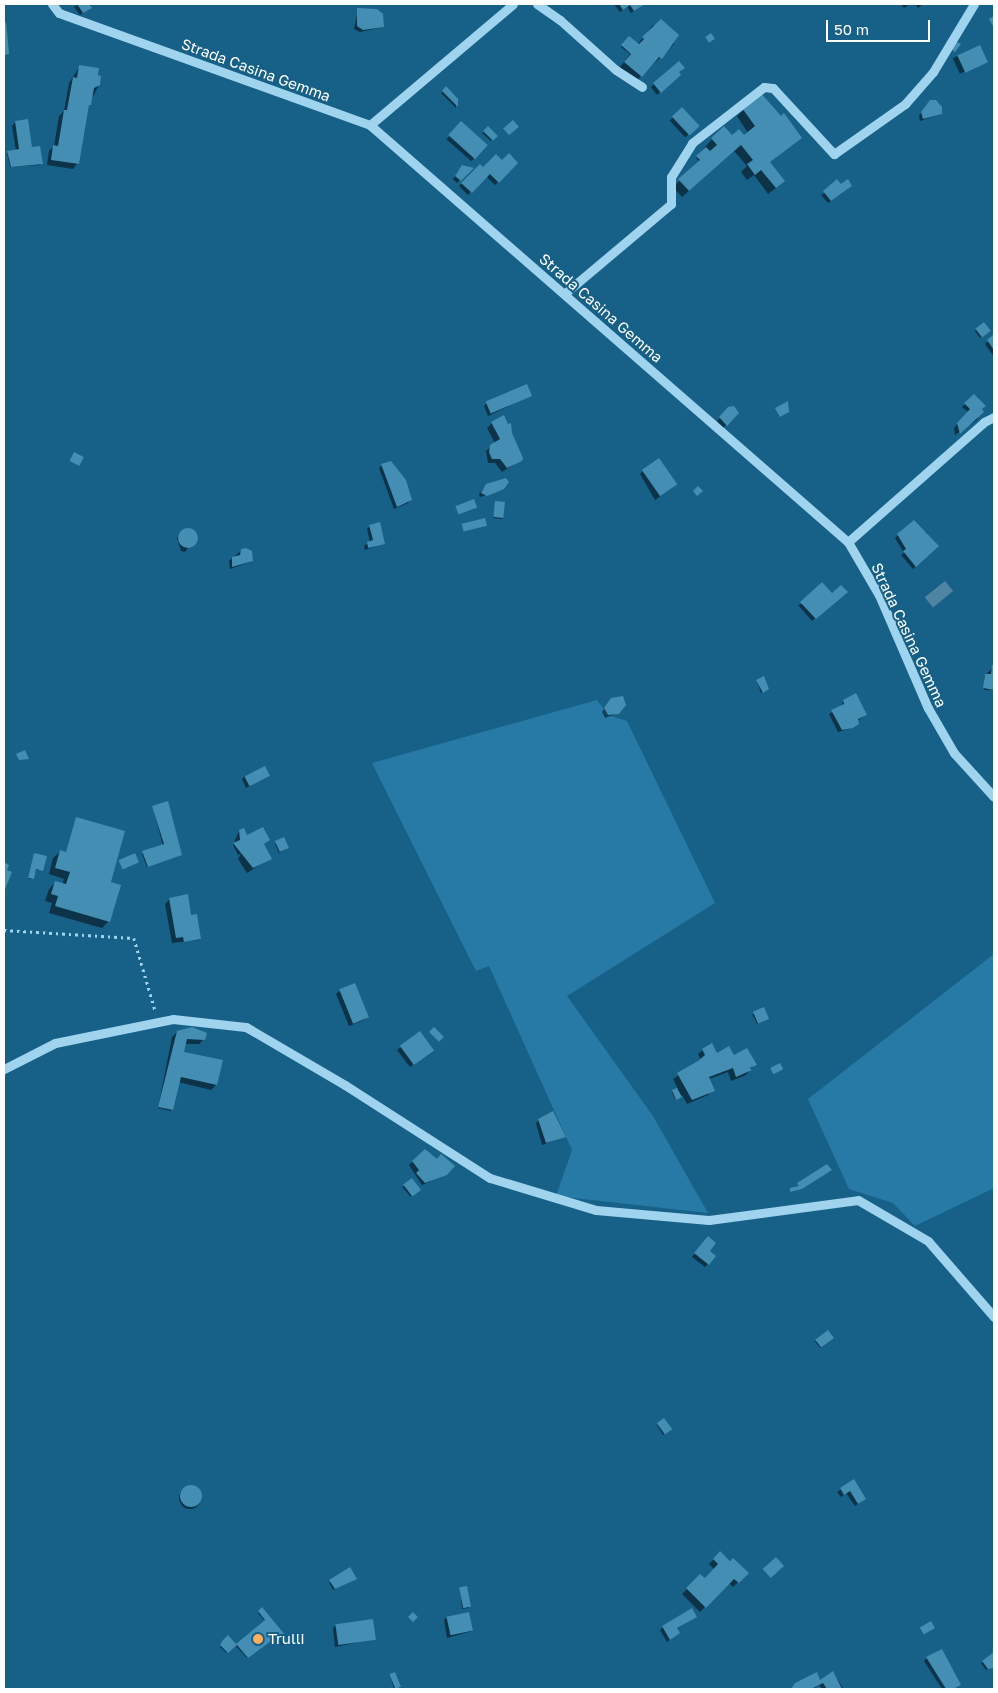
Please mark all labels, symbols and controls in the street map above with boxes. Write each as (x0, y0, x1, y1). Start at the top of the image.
scale bar (828, 10, 932, 42)
text: 50 m (834, 20, 869, 38)
street label: Strada Casina Gemma (179, 35, 333, 105)
street label: Strada Casina Gemma (536, 250, 666, 366)
street label: Strada Casina Gemma (868, 560, 950, 710)
place label: Trulli (268, 1630, 304, 1648)
marker: Trulli (252, 1633, 264, 1645)

